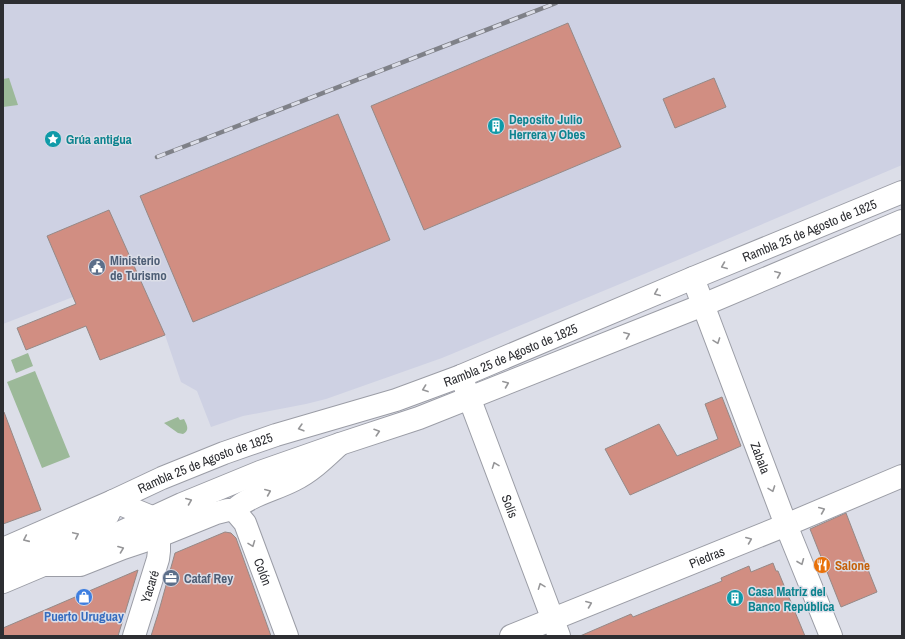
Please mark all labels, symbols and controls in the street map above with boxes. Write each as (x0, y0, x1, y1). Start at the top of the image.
place label: Deposito Julio Herrera y Obes (509, 111, 586, 143)
building icon: Deposito Julio Herrera y Obes (486, 116, 506, 136)
place icon: Grúa antigua (43, 129, 63, 149)
place label: Grúa antigua (66, 131, 132, 148)
street label: Rambla 25 de Agosto de 1825 (740, 195, 879, 265)
place label: Ministerio de Turismo (110, 252, 167, 284)
public building icon: Ministerio de Turismo (87, 257, 107, 277)
one-way arrow (720, 261, 727, 269)
one-way arrow (774, 270, 781, 278)
one-way arrow (654, 289, 661, 297)
street label: Rambla 25 de Agosto de 1825 (441, 319, 580, 390)
one-way arrow (623, 332, 630, 340)
one-way arrow (712, 338, 720, 345)
one-way arrow (502, 380, 509, 388)
one-way arrow (421, 385, 428, 393)
one-way arrow (297, 423, 304, 432)
street label: Rambla 25 de Agosto de 1825 (135, 428, 275, 497)
one-way arrow (374, 428, 381, 437)
street label: Zabala (747, 439, 774, 476)
one-way arrow (492, 461, 500, 468)
one-way arrow (768, 486, 776, 493)
one-way arrow (264, 488, 271, 496)
street label: Solís (498, 492, 522, 520)
one-way arrow (186, 498, 193, 506)
one-way arrow (818, 507, 825, 515)
one-way arrow (72, 532, 79, 540)
one-way arrow (23, 534, 31, 542)
one-way arrow (745, 537, 752, 545)
one-way arrow (248, 540, 256, 547)
street label: Piedras (686, 542, 727, 572)
one-way arrow (118, 546, 125, 554)
restaurant icon: Salone (812, 555, 832, 575)
street label: Colón (250, 556, 276, 588)
place label: Salone (835, 557, 870, 574)
one-way arrow (796, 558, 804, 565)
street label: Yacaré (136, 568, 163, 605)
office icon: Cataf Rey (161, 568, 181, 588)
place label: Cataf Rey (184, 570, 233, 587)
one-way arrow (537, 583, 545, 590)
place label: Casa Matriz del Banco República (748, 583, 835, 615)
shop icon: Puerto Uruguay (74, 587, 94, 607)
building icon: Casa Matriz del Banco República (725, 588, 745, 608)
one-way arrow (585, 601, 593, 609)
place label: Puerto Uruguay (44, 608, 124, 625)

